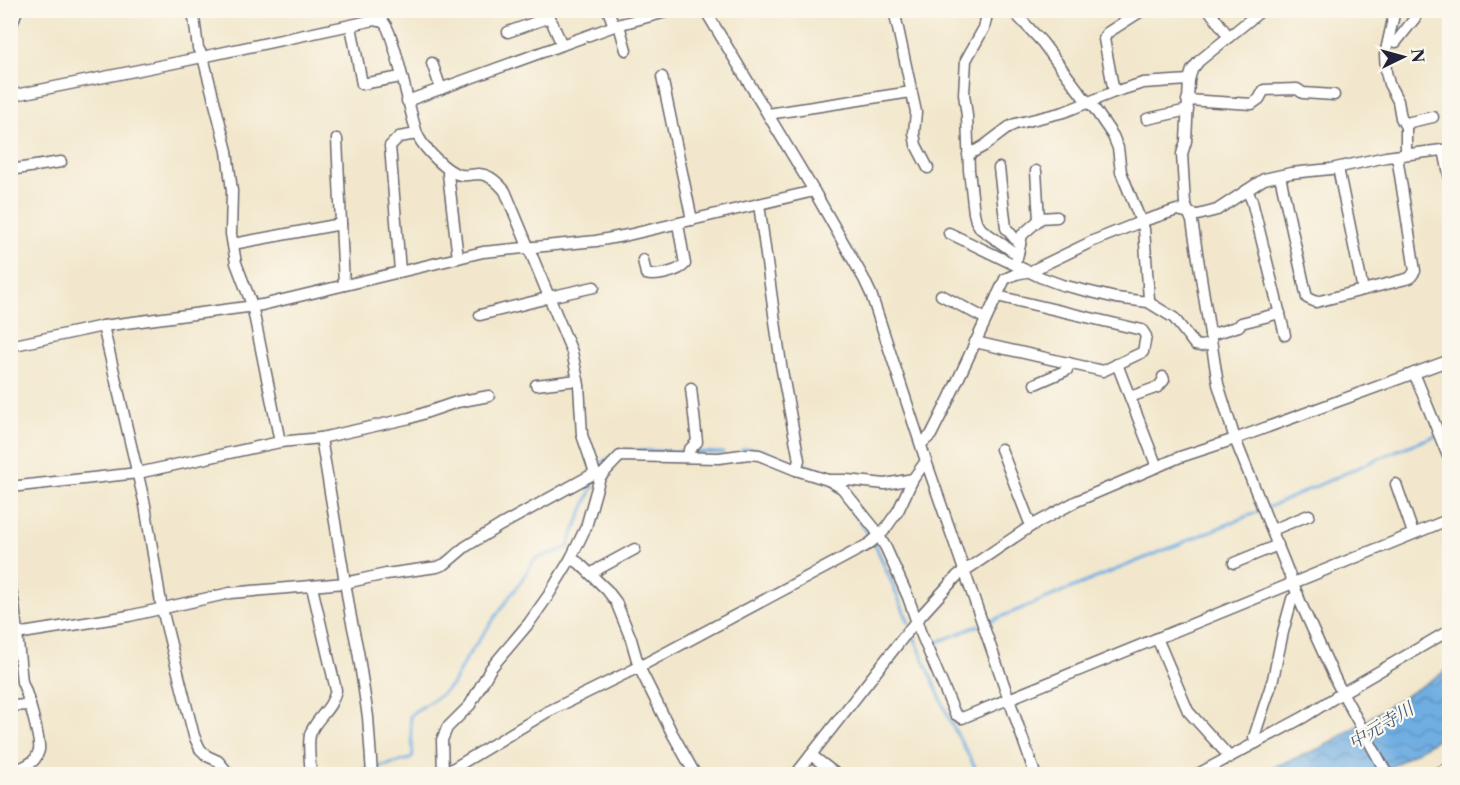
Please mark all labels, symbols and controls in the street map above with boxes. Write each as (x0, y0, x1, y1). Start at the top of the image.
north arrow (1373, 27, 1433, 87)
text: N (1407, 48, 1429, 64)
water label: 中元寺川 (1344, 697, 1419, 754)

